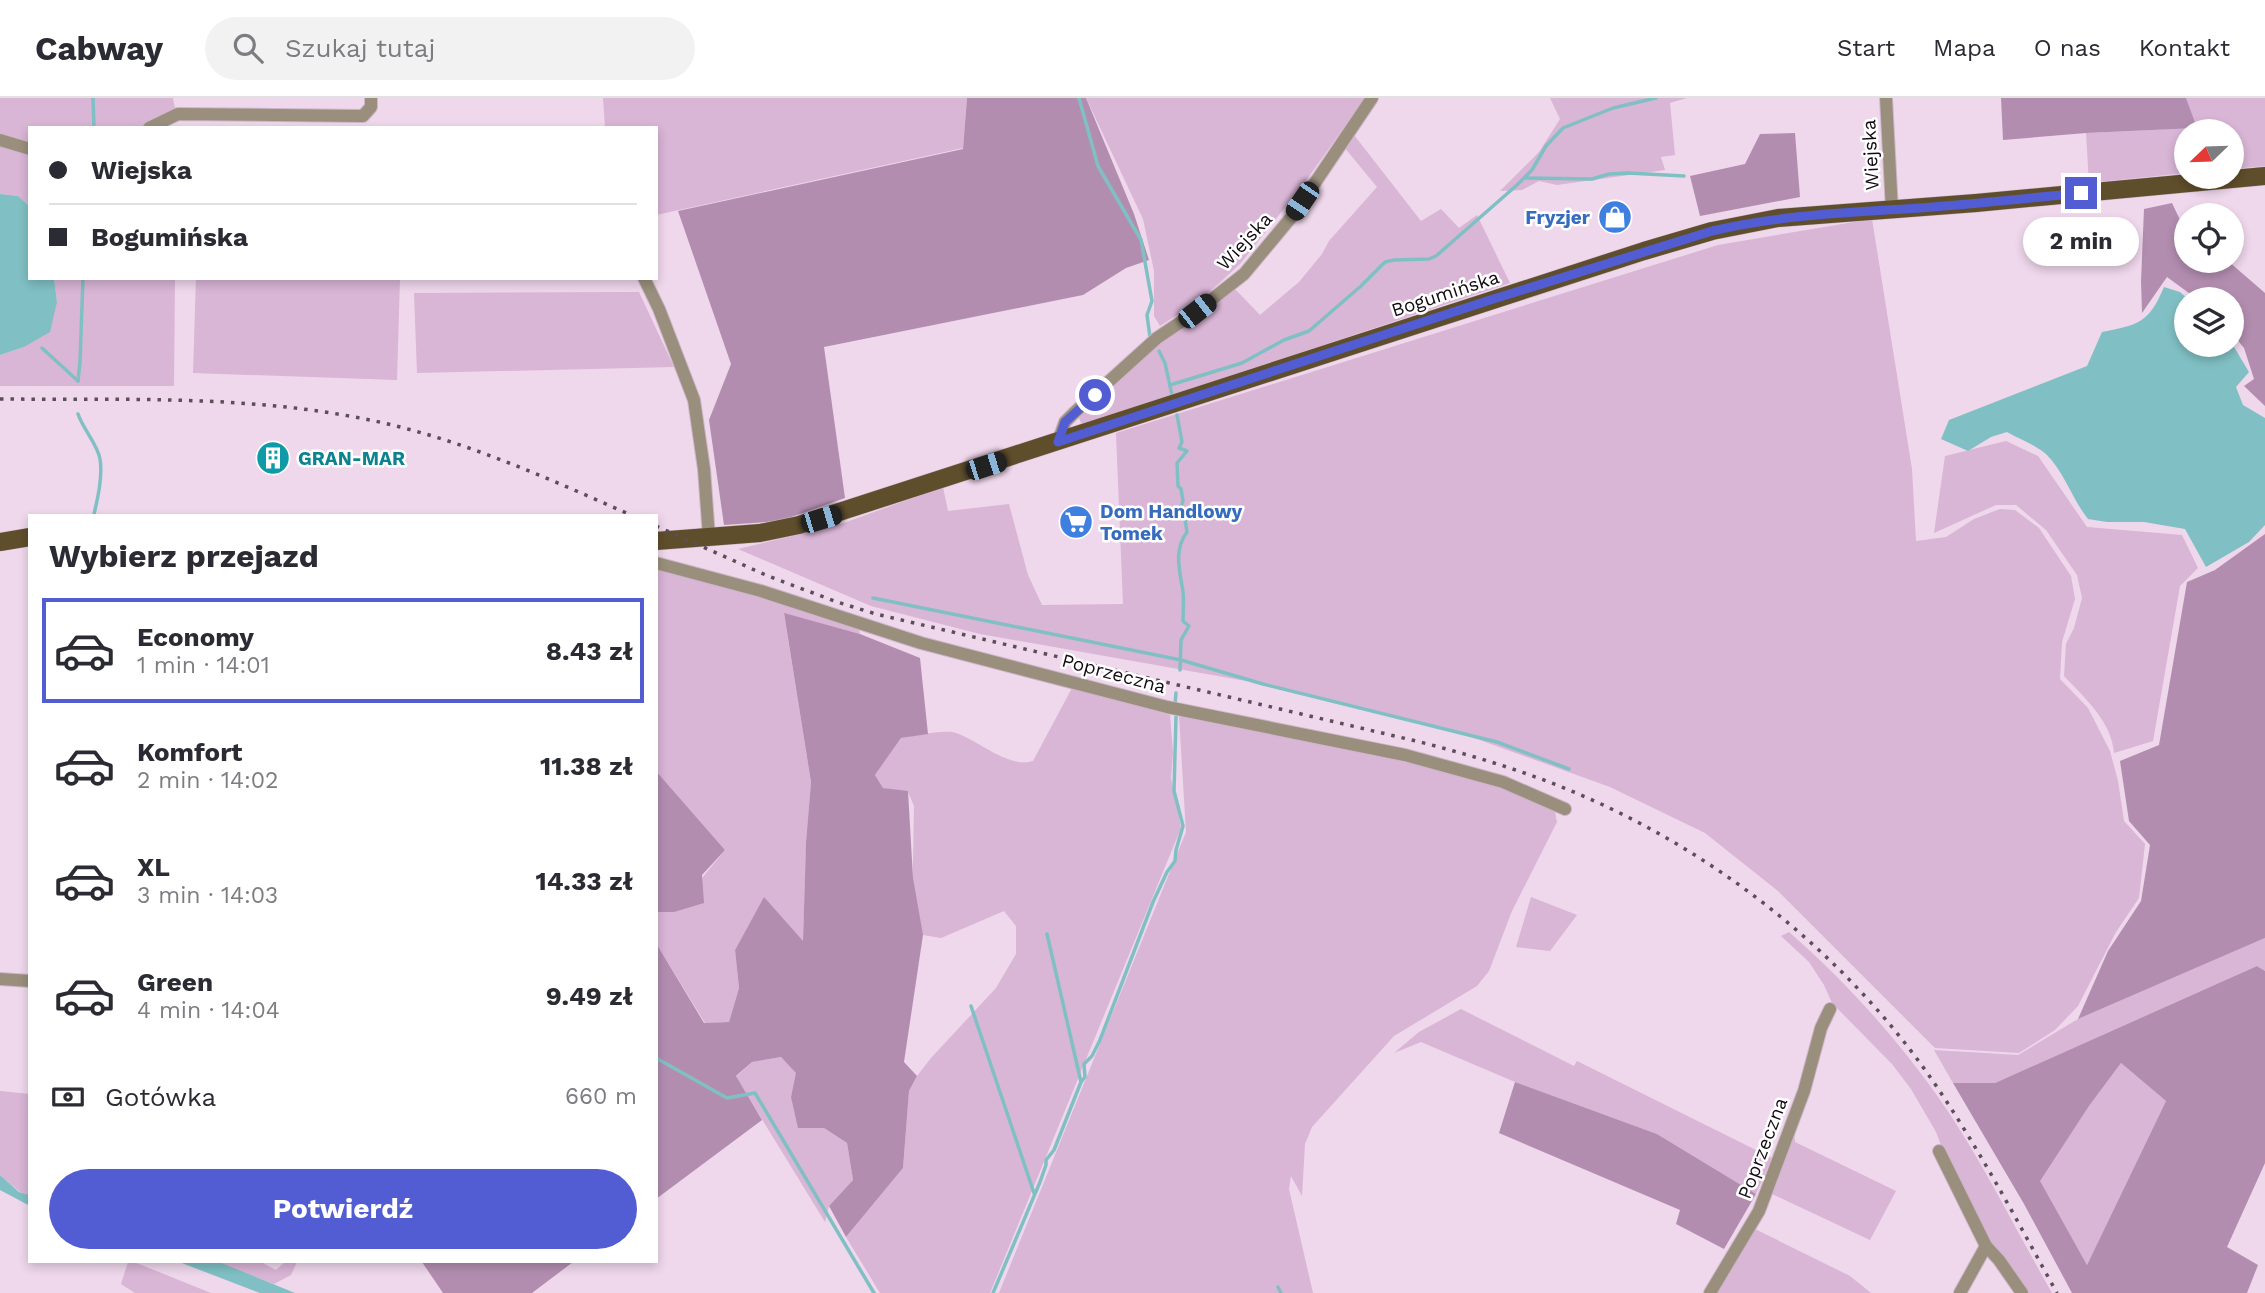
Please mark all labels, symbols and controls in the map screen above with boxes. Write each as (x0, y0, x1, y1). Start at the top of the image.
search box (205, 17, 695, 80)
text: Cabway (35, 29, 163, 68)
icon: search (229, 29, 267, 67)
text: Szukaj tutaj (285, 33, 435, 63)
text: Start (1837, 34, 1895, 62)
text: Mapa (1933, 34, 1996, 62)
text: O nas (2034, 34, 2101, 62)
text: Kontakt (2139, 34, 2230, 62)
street label: Wiejska (1857, 119, 1884, 191)
north arrow (2174, 119, 2244, 189)
map controls (2174, 119, 2244, 357)
text: Wiejska (91, 155, 192, 185)
route end (2065, 177, 2097, 209)
car (1282, 178, 1323, 224)
shop icon: Fryzjer (1596, 198, 1634, 236)
button: locate (2174, 203, 2244, 273)
place label: Fryzjer (1525, 206, 1591, 229)
street label: Wiejska (1212, 207, 1277, 275)
callout: 2 min (2023, 217, 2139, 266)
text: Bogumińska (91, 222, 248, 252)
text: 2 min (2050, 228, 2112, 255)
street label: Bogumińska (1388, 265, 1502, 322)
button: layers (2174, 287, 2244, 357)
car (1174, 290, 1221, 332)
route start (1079, 379, 1111, 411)
building icon: GRAN-MAR (254, 439, 292, 477)
place label: GRAN-MAR (298, 447, 405, 470)
car (963, 450, 1010, 482)
place label: Dom Handlowy Tomek (1100, 500, 1243, 545)
car (798, 503, 845, 535)
supermarket icon: Dom Handlowy Tomek (1057, 503, 1095, 541)
text: Wybierz przejazd (49, 537, 319, 575)
icon: car (53, 619, 116, 682)
text: Economy (137, 622, 254, 652)
text: 8.43 zł (546, 636, 633, 666)
street label: Poprzeczna (1059, 649, 1169, 698)
text: 1 min · 14:01 (137, 652, 270, 679)
icon: car (53, 734, 116, 797)
text: Komfort (137, 737, 242, 767)
text: 11.38 zł (540, 751, 633, 781)
text: 2 min · 14:02 (137, 767, 279, 794)
icon: car (53, 849, 116, 912)
text: XL (137, 852, 170, 882)
text: 14.33 zł (535, 866, 633, 896)
text: 3 min · 14:03 (137, 882, 278, 909)
icon: car (53, 964, 116, 1027)
text: Green (137, 967, 213, 997)
text: 9.49 zł (546, 981, 633, 1011)
text: 4 min · 14:04 (137, 997, 280, 1024)
icon: cash (49, 1078, 87, 1116)
text: Gotówka (105, 1082, 216, 1112)
text: 660 m (565, 1083, 637, 1110)
street label: Poprzeczna (1733, 1094, 1792, 1202)
button: Potwierdź (49, 1169, 637, 1249)

